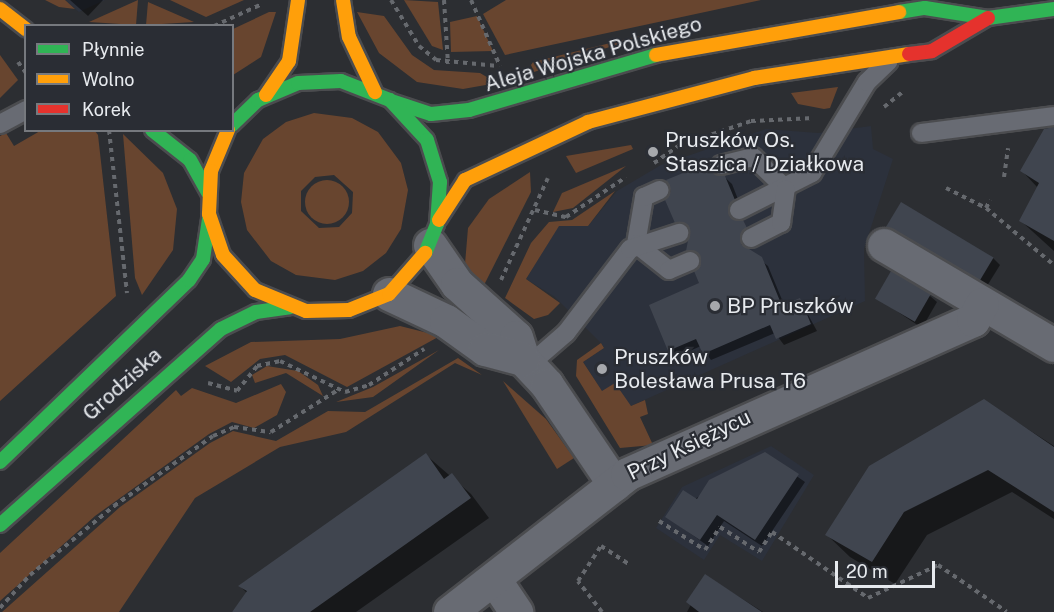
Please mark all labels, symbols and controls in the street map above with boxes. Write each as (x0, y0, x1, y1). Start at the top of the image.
street label: Aleja Wojska Polskiego (481, 11, 705, 97)
legend (24, 24, 234, 132)
text: Płynnie (82, 39, 145, 60)
text: Wolno (82, 69, 134, 90)
text: Korek (82, 99, 131, 120)
place label: Pruszków Os. Staszica / Działkowa (665, 127, 864, 177)
marker: Pruszków Os. Staszica / Działkowa (646, 145, 660, 159)
place label: BP Pruszków (727, 293, 854, 319)
marker: BP Pruszków (708, 299, 722, 313)
street label: Grodziska (78, 342, 166, 426)
place label: Pruszków Bolesława Prusa T6 (614, 344, 806, 394)
marker: Pruszków Bolesława Prusa T6 (595, 362, 609, 376)
street label: Przy Księżycu (623, 404, 755, 486)
scale bar (838, 549, 938, 587)
text: 20 m (846, 561, 888, 582)

